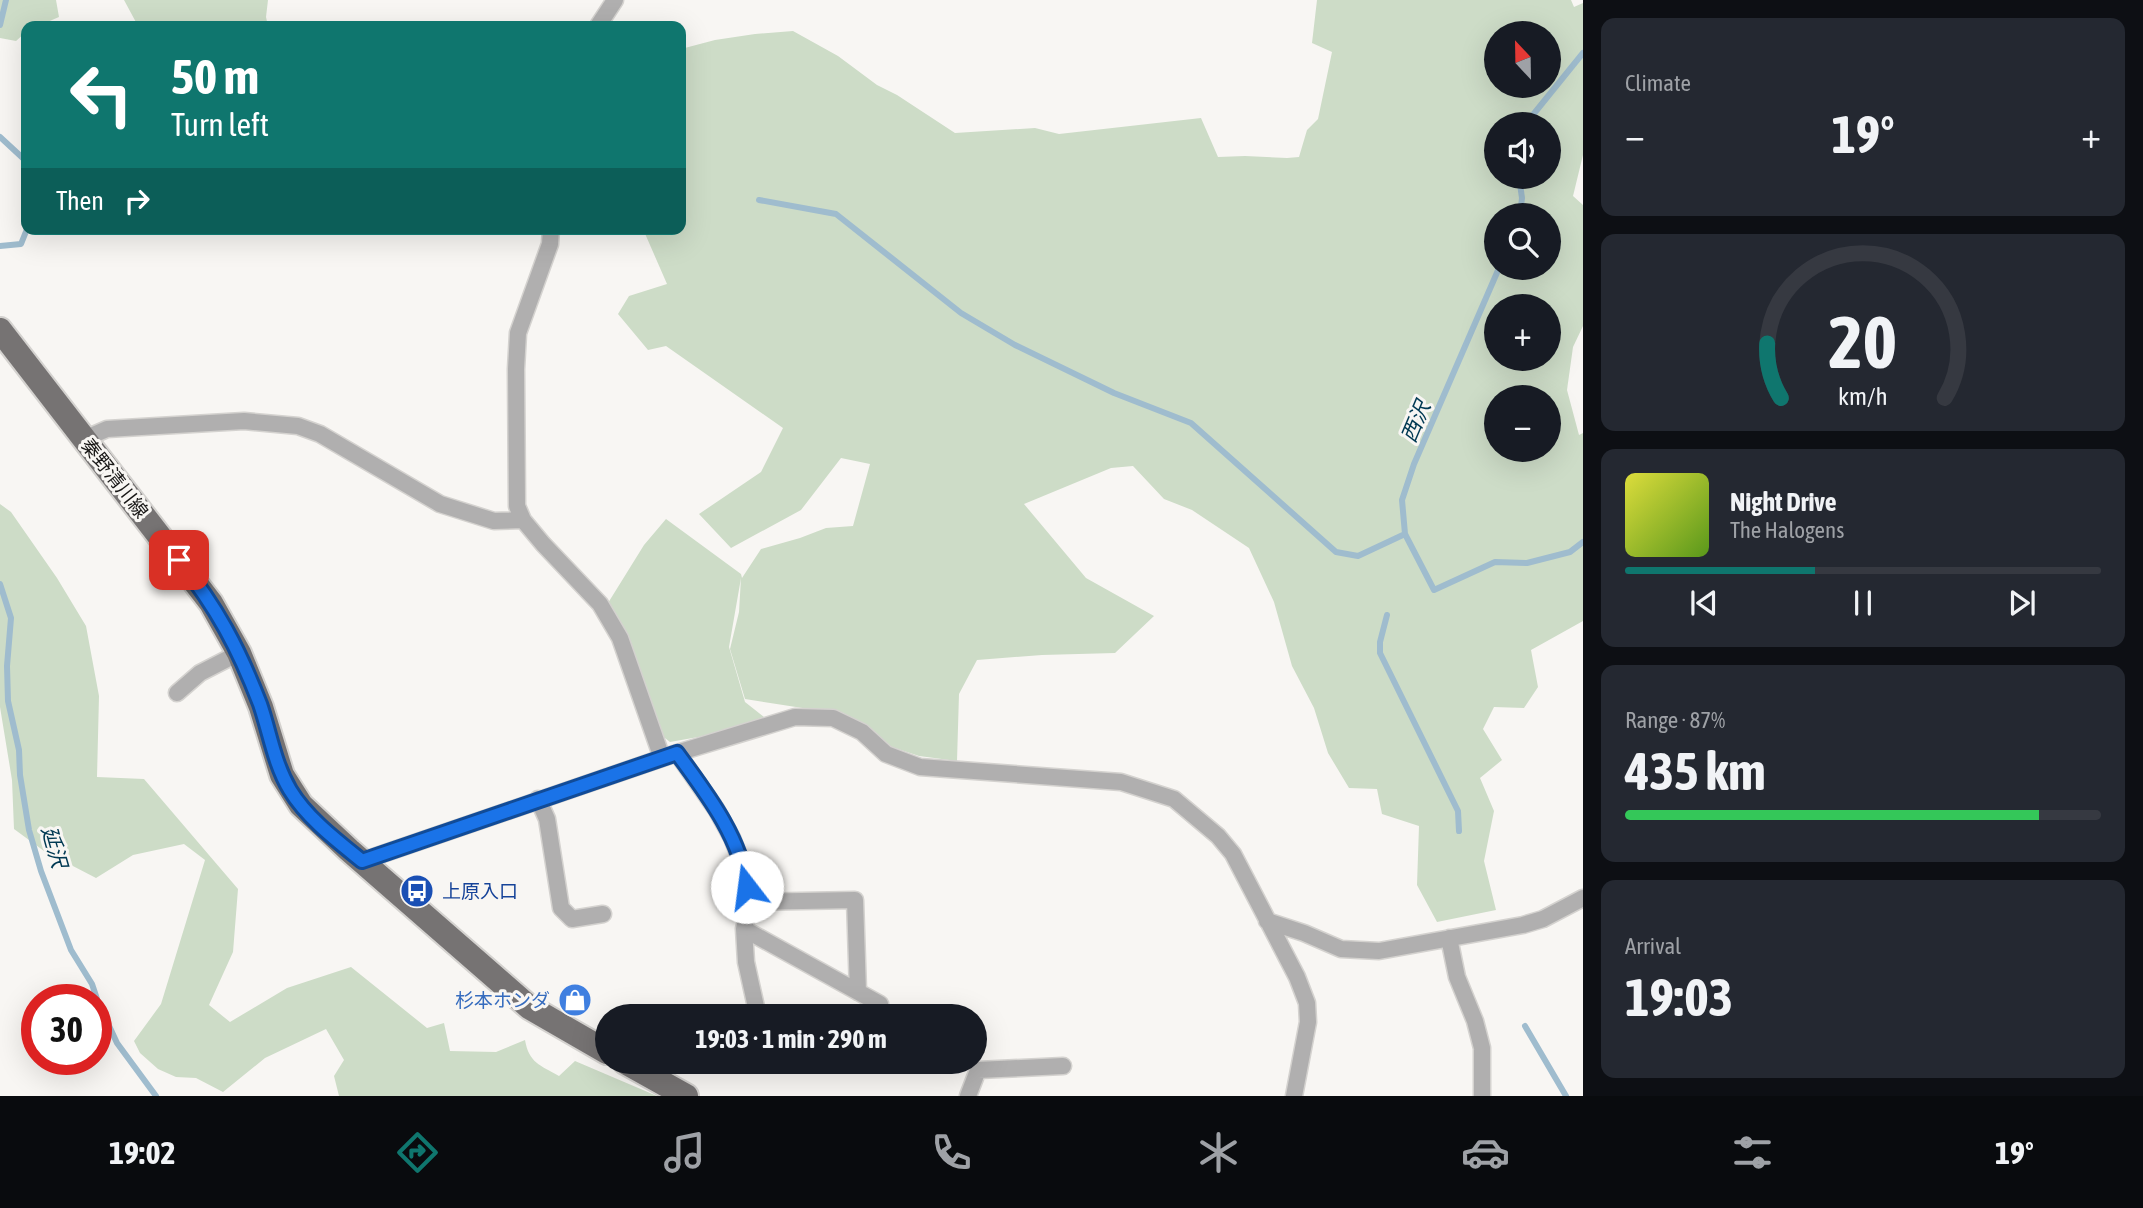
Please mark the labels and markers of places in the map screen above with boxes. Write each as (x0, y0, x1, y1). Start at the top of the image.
pin (149, 530, 209, 590)
bus stop icon: 上原入口 (398, 872, 436, 910)
place label: 上原入口 (442, 880, 518, 902)
shop icon: 杉本ホンダ (556, 981, 594, 1019)
place label: 杉本ホンダ (455, 989, 550, 1011)

